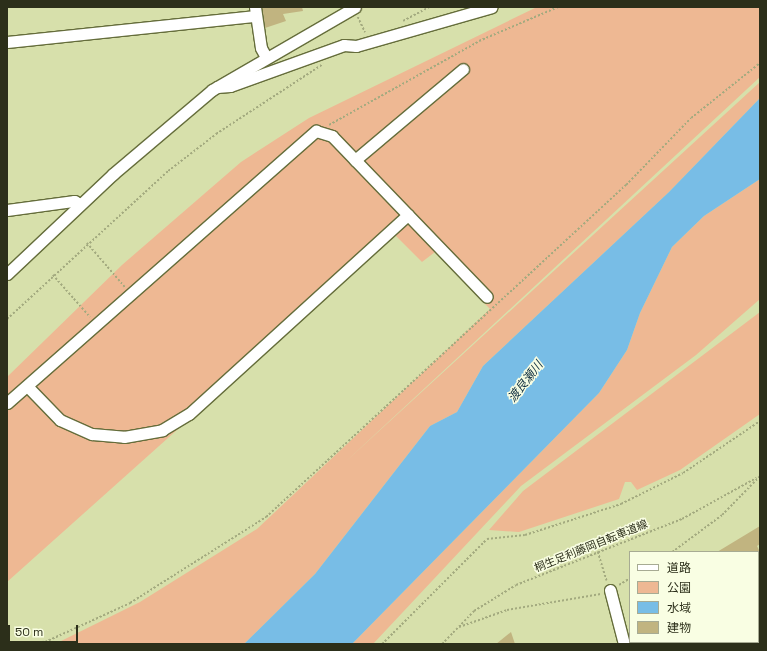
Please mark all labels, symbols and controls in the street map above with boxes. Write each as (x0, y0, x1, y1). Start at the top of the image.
water label: 渡良瀬川 (506, 359, 546, 405)
street label: 桐生足利藤岡自転車道線 (532, 517, 650, 575)
legend (629, 551, 759, 643)
text: 道路 (667, 560, 691, 576)
text: 公園 (667, 580, 691, 596)
text: 水域 (667, 600, 691, 616)
scale bar (10, 617, 80, 643)
text: 建物 (667, 620, 691, 636)
text: 50 m (15, 624, 43, 640)

